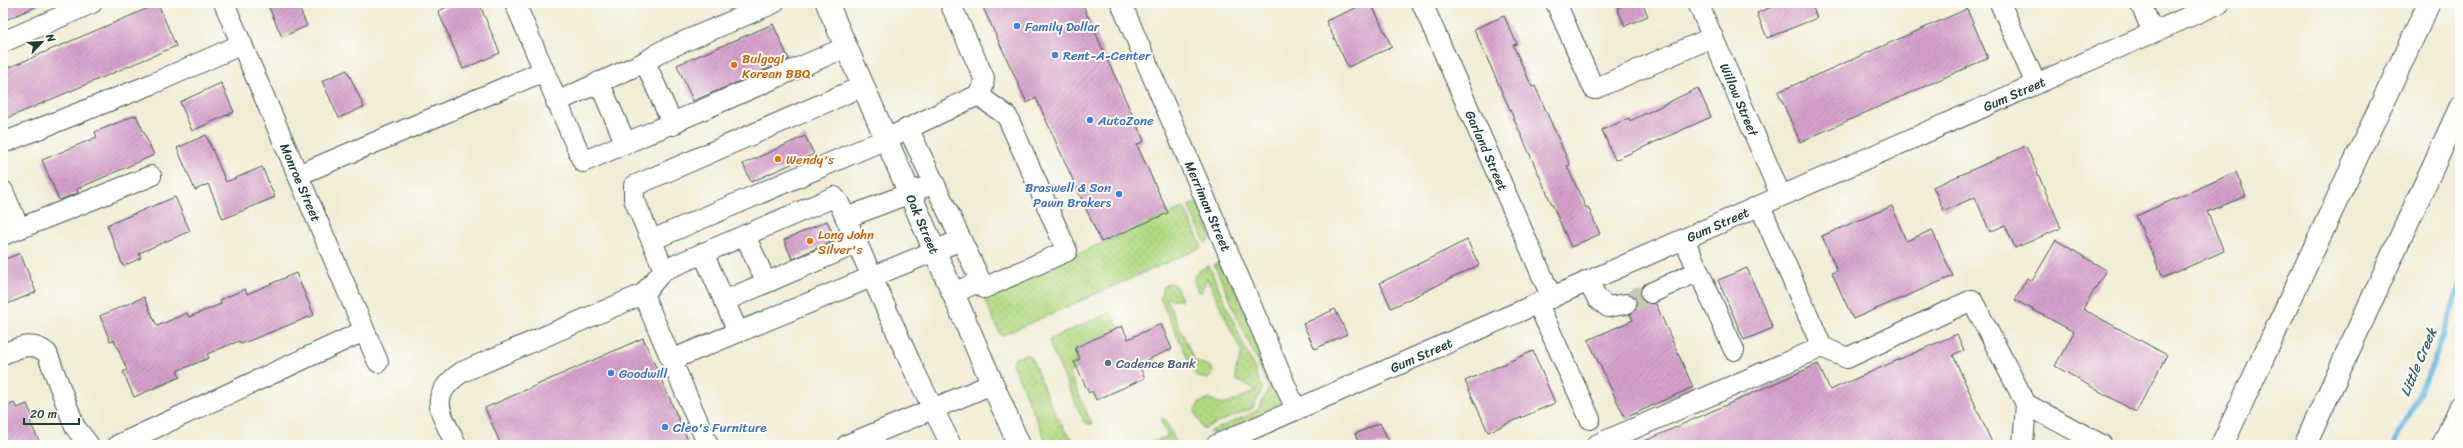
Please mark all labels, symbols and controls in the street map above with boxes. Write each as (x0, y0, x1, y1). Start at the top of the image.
place label: Family Dollar (1025, 15, 1100, 38)
marker: Family Dollar (1012, 21, 1022, 31)
north arrow (22, 22, 62, 62)
text: N (40, 30, 61, 46)
place label: Rent-A-Center (1063, 44, 1151, 67)
place label: Bulgogi Korean BBQ (742, 47, 811, 85)
marker: Rent-A-Center (1050, 50, 1060, 60)
marker: Bulgogi Korean BBQ (729, 60, 739, 70)
street label: Willow Street (1713, 60, 1765, 140)
street label: Gum Street (1979, 70, 2050, 118)
street label: Garland Street (1459, 107, 1514, 195)
place label: AutoZone (1097, 109, 1154, 132)
marker: AutoZone (1085, 115, 1095, 125)
street label: Monroe Street (273, 139, 328, 226)
place label: Wendy's (786, 148, 835, 171)
marker: Wendy's (773, 154, 783, 164)
street label: Merriman Street (1178, 157, 1238, 256)
place label: Braswell & Son Pawn Brokers (1025, 176, 1112, 214)
marker: Braswell & Son Pawn Brokers (1114, 189, 1124, 199)
street label: Oak Street (899, 191, 946, 258)
street label: Gum Street (1683, 201, 1753, 249)
place label: Long John Silver's (818, 223, 874, 261)
marker: Long John Silver's (805, 236, 815, 246)
water label: Little Creek (2393, 322, 2445, 400)
street label: Gum Street (1386, 331, 1456, 379)
place label: Cadence Bank (1116, 352, 1196, 375)
marker: Cadence Bank (1103, 358, 1113, 368)
place label: Goodwill (619, 362, 667, 385)
marker: Goodwill (606, 368, 616, 378)
scale bar (24, 400, 79, 426)
text: 20 m (30, 403, 57, 425)
place label: Cleo's Furniture (673, 416, 767, 439)
marker: Cleo's Furniture (660, 422, 670, 432)

